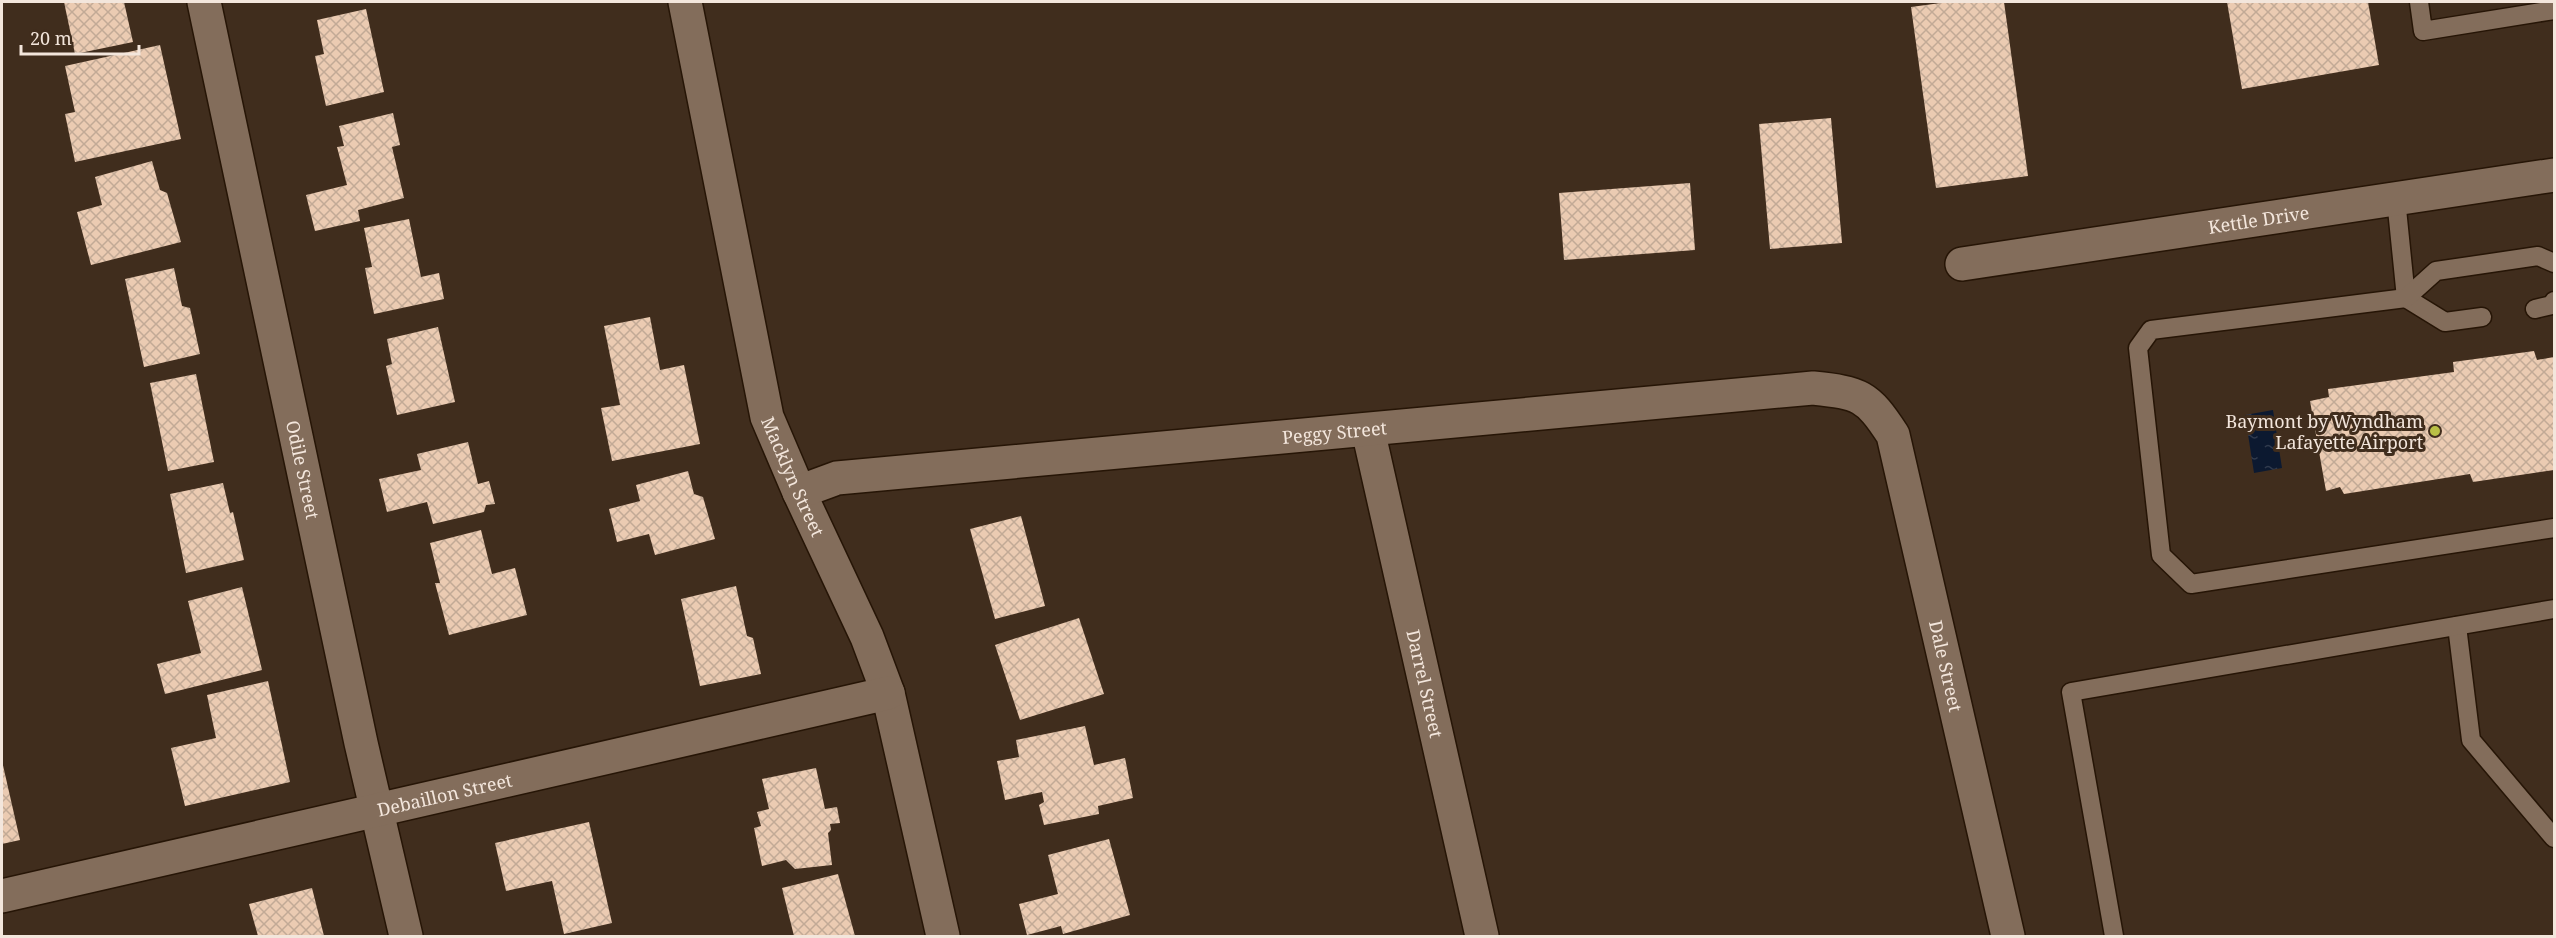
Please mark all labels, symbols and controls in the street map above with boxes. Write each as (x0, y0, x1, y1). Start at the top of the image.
scale bar (21, 18, 140, 56)
text: 20 m (30, 26, 72, 50)
street label: Kettle Drive (2206, 200, 2311, 239)
place label: Baymont by Wyndham Lafayette Airport (2225, 409, 2423, 454)
street label: Macklyn Street (756, 413, 830, 540)
street label: Peggy Street (1281, 415, 1388, 449)
street label: Odile Street (281, 418, 325, 521)
marker: Baymont by Wyndham Lafayette Airport (2428, 424, 2442, 438)
street label: Dale Street (1924, 618, 1968, 714)
street label: Darrel Street (1401, 627, 1449, 740)
street label: Debaillon Street (375, 768, 514, 822)

